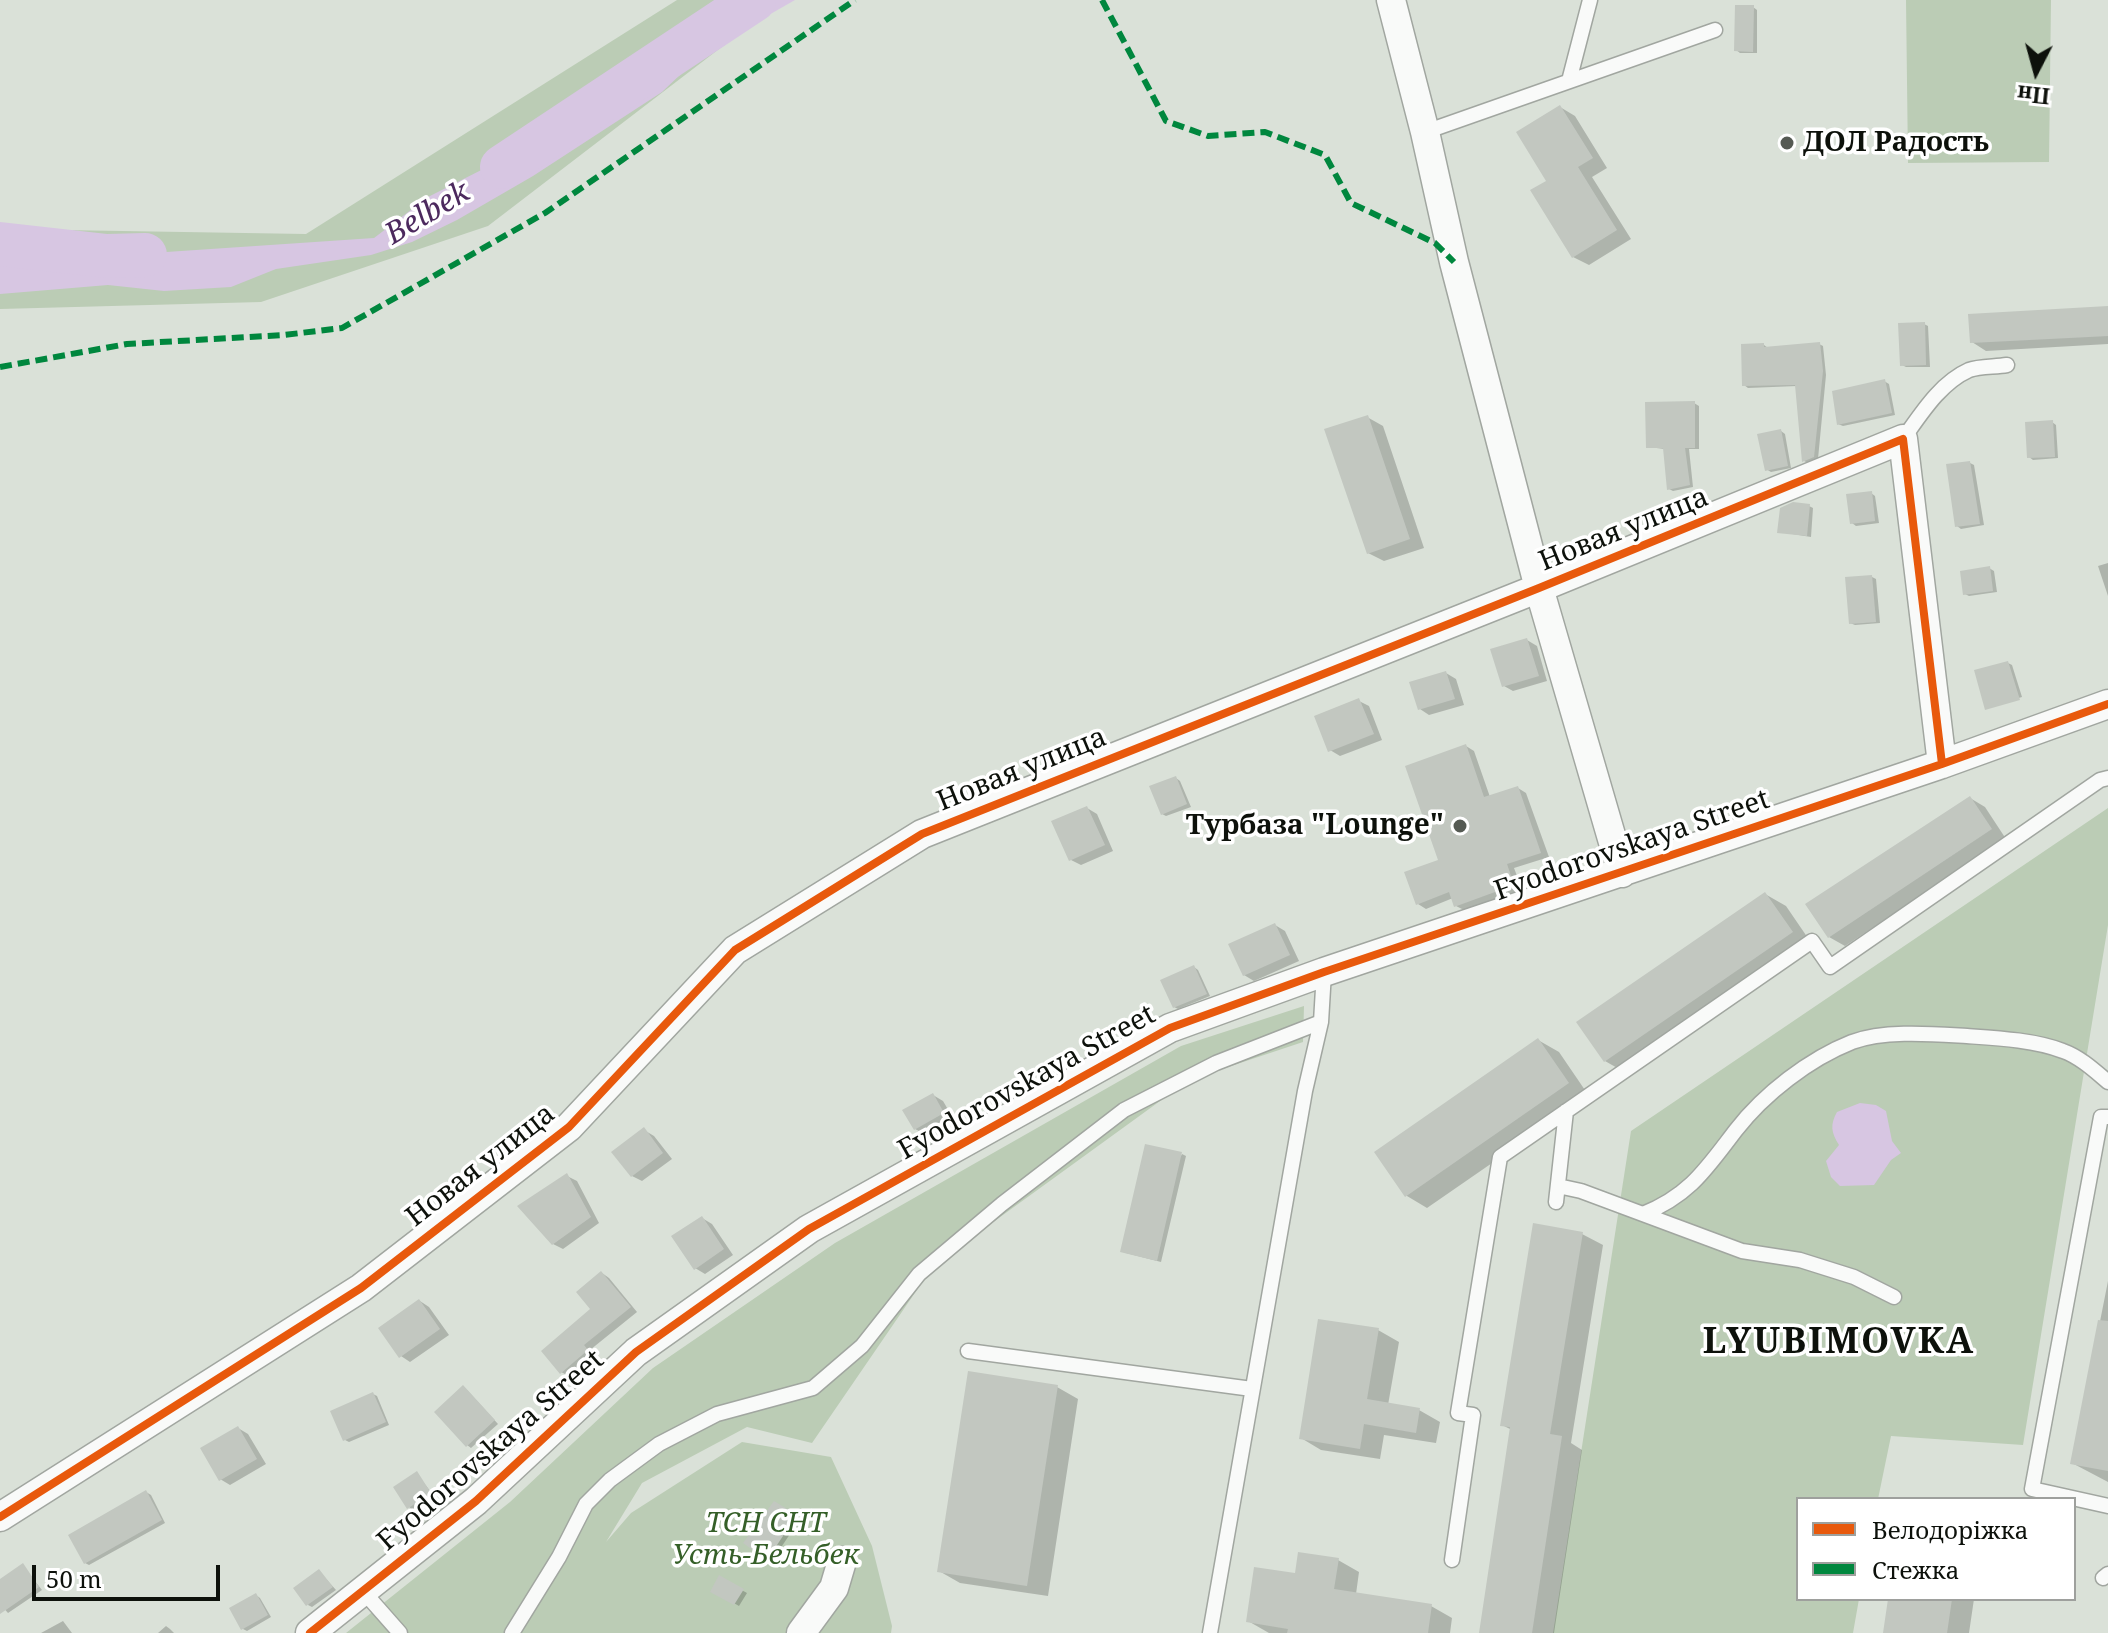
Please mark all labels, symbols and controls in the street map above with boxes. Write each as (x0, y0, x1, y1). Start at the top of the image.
north arrow (1996, 32, 2076, 112)
text: Пн (2016, 79, 2051, 112)
place label: ДОЛ Радость (1803, 126, 1989, 160)
marker: ДОЛ Радость (1778, 134, 1796, 152)
water label: Belbek (379, 175, 477, 253)
street label: Новая улица (1534, 481, 1714, 579)
street label: Новая улица (932, 721, 1112, 819)
street label: Fyodorovskaya Street (1490, 783, 1774, 909)
place label: Турбаза "Lounge" (1185, 809, 1444, 843)
marker: Турбаза "Lounge" (1451, 817, 1469, 835)
street label: Fyodorovskaya Street (893, 998, 1161, 1168)
street label: Новая улица (400, 1097, 562, 1235)
district label: LYUBIMOVKA (1703, 1321, 1975, 1365)
street label: Fyodorovskaya Street (371, 1344, 611, 1558)
legend (1796, 1497, 2076, 1601)
park label: ТСН СНТ Усть-Бельбек (672, 1507, 860, 1573)
text: Велодоріжка (1872, 1513, 2028, 1546)
scale bar (36, 1549, 224, 1599)
text: Стежка (1872, 1553, 1959, 1586)
text: 50 m (46, 1562, 102, 1595)

